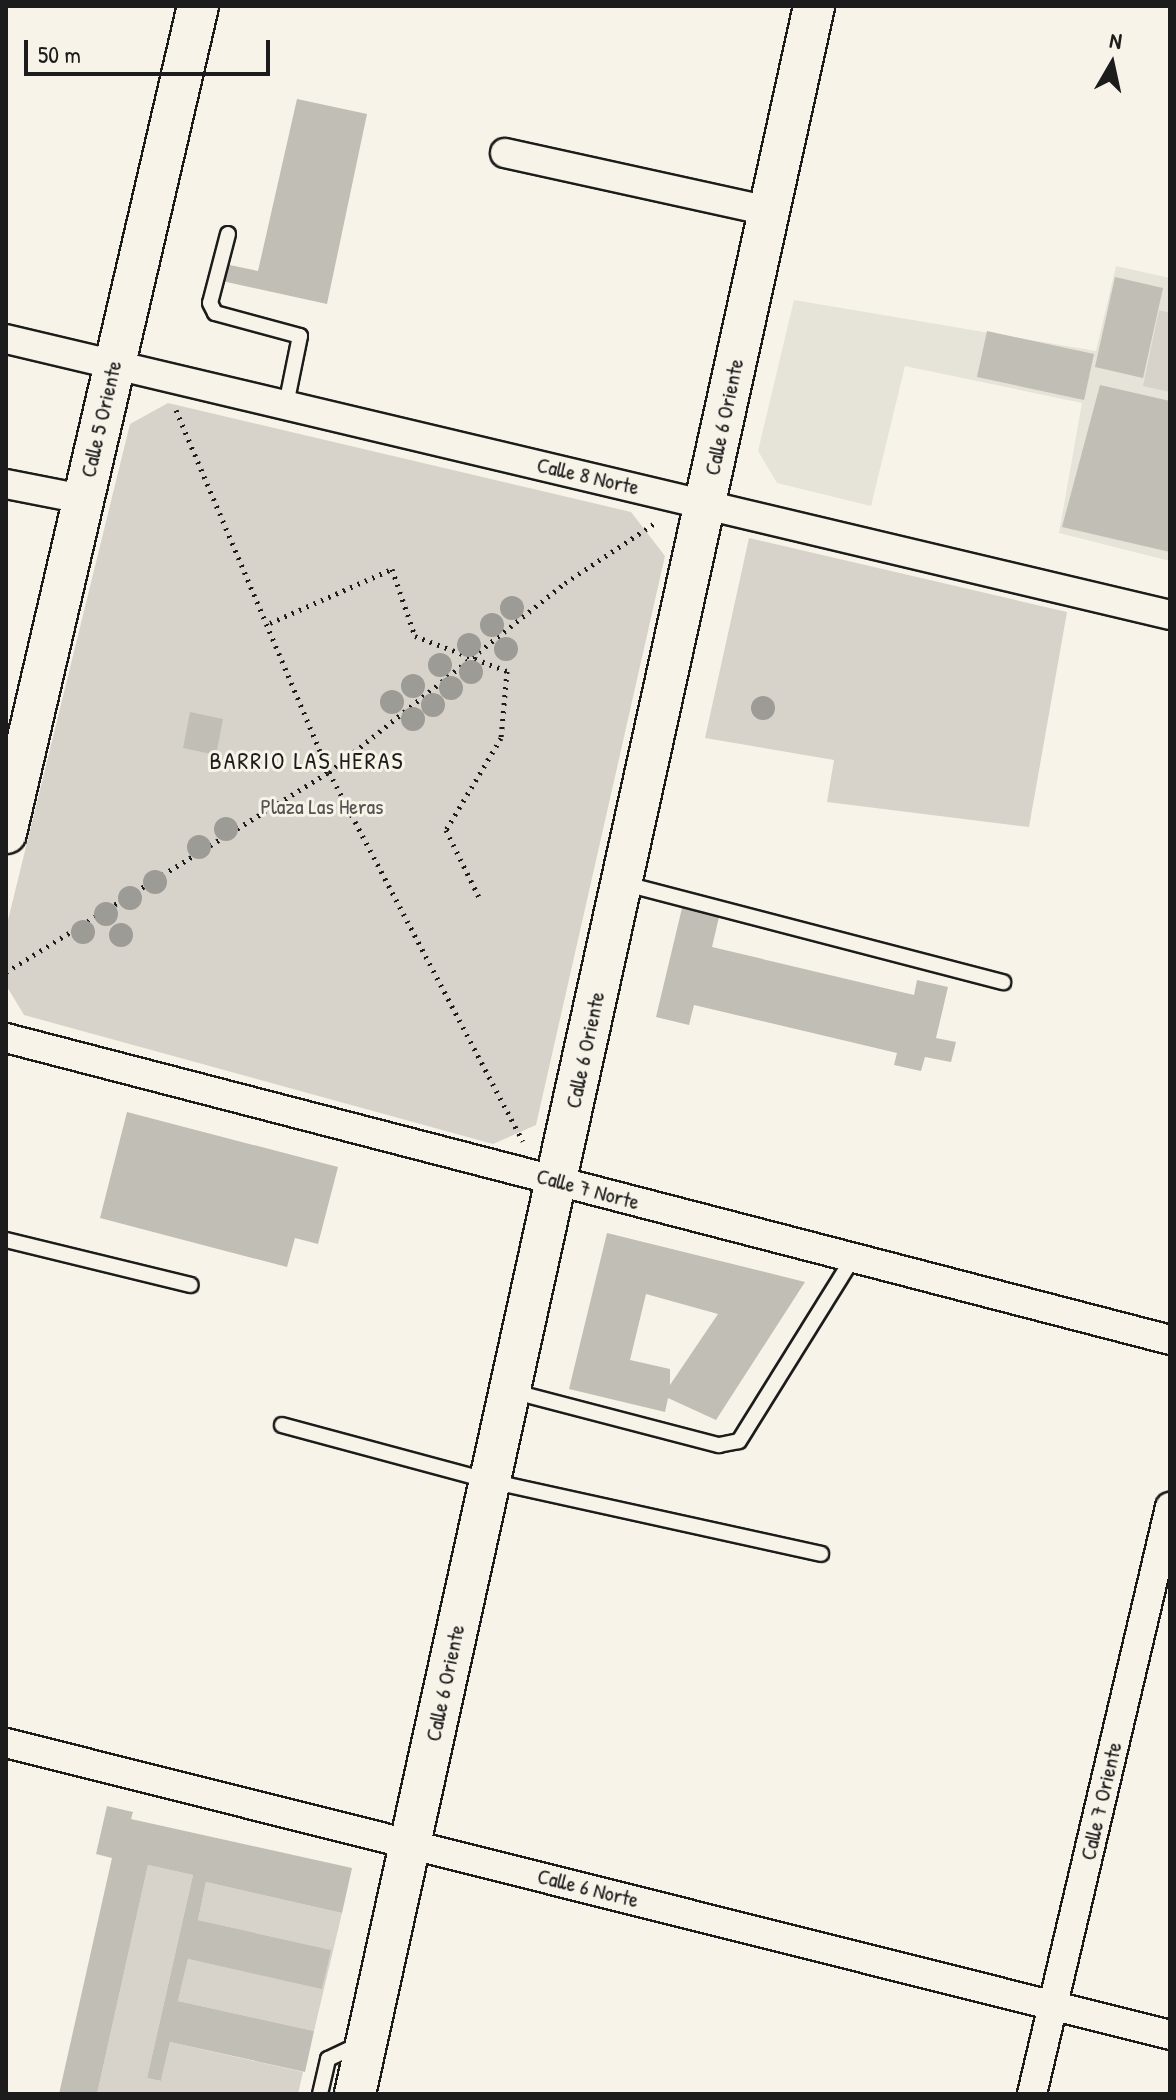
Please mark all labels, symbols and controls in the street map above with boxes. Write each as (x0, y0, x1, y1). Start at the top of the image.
scale bar (28, 24, 274, 74)
north arrow (1072, 24, 1152, 104)
text: N (1108, 25, 1124, 56)
text: 50 m (38, 38, 81, 70)
street label: Calle 6 Oriente (699, 356, 749, 478)
street label: Calle 5 Oriente (75, 358, 127, 480)
street label: Calle 8 Norte (534, 451, 642, 501)
district label: BARRIO LAS HERAS (210, 747, 404, 775)
park label: Plaza Las Heras (260, 794, 384, 820)
street label: Calle 6 Oriente (560, 989, 610, 1111)
street label: Calle 7 Norte (534, 1163, 642, 1215)
street label: Calle 6 Oriente (420, 1622, 470, 1744)
street label: Calle 7 Oriente (1075, 1739, 1127, 1863)
street label: Calle 6 Norte (535, 1863, 641, 1913)

